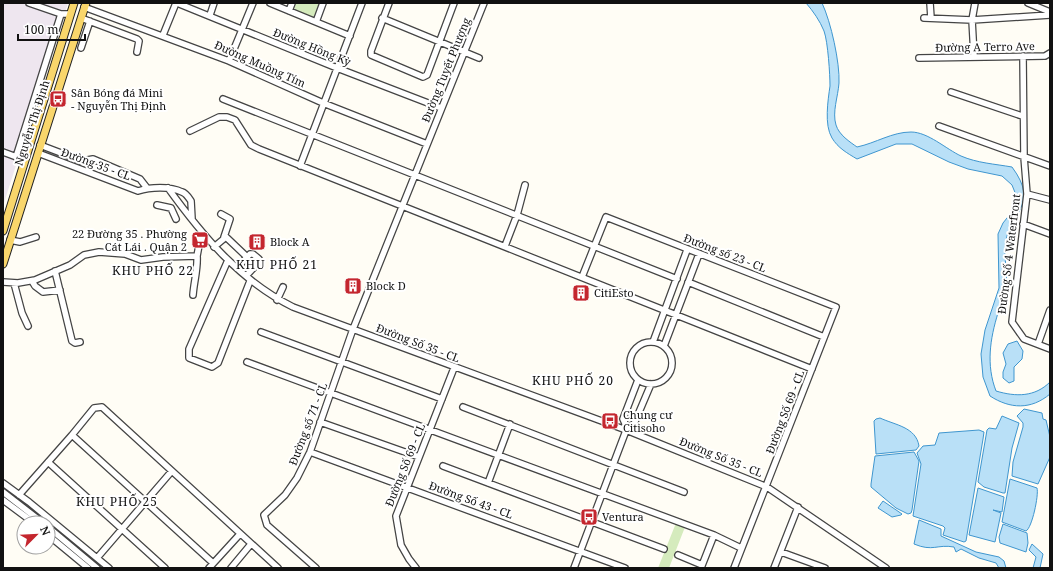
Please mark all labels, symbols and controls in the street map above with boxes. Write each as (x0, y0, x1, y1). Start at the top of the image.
street label: Đường Tuyết Phượng (418, 15, 473, 124)
scale bar (18, 16, 85, 42)
text: 100 m (24, 21, 59, 38)
street label: Đường Hồng Kỳ (271, 24, 354, 69)
street label: Đường Muồng Tím (212, 37, 309, 91)
street label: Đường A Terro Ave (935, 38, 1035, 55)
street label: Nguyễn Thị Định (11, 78, 52, 168)
place label: Sân Bóng đá Mini - Nguyễn Thị Định (71, 85, 166, 113)
bus stop icon: Sân Bóng đá Mini - Nguyễn Thị Định (48, 89, 68, 109)
street label: Đường 35 - CL (59, 144, 133, 183)
street label: Đường Số 4 Waterfront (994, 193, 1023, 315)
place label: 22 Đường 35 . Phường Cát Lái . Quận 2 (72, 226, 187, 254)
supermarket icon: 22 Đường 35 . Phường Cát Lái . Quận 2 (190, 230, 210, 250)
street label: Đường số 23 - CL (682, 230, 769, 275)
building icon: Block A (247, 232, 267, 252)
place label: Block A (270, 234, 310, 249)
district label: KHU PHỐ 21 (236, 256, 318, 273)
district label: KHU PHỐ 22 (112, 262, 194, 279)
building icon: Block D (343, 276, 363, 296)
place label: Block D (366, 278, 406, 293)
building icon: CitiEsto (571, 283, 591, 303)
place label: CitiEsto (594, 285, 634, 300)
street label: Đường Số 35 - CL (374, 320, 462, 365)
street label: Đường Số 69 - CL (762, 368, 807, 456)
district label: KHU PHỐ 20 (532, 372, 614, 389)
street label: Đường số 71 - CL (285, 380, 330, 467)
place label: Chung cư Citisoho (623, 407, 673, 435)
bus stop icon: Chung cư Citisoho (600, 411, 620, 431)
street label: Đường Số 69 - CL (381, 421, 428, 509)
street label: Đường Số 35 - CL (677, 433, 765, 480)
street label: Đường Số 43 - CL (427, 477, 515, 522)
district label: KHU PHỐ 25 (76, 493, 158, 510)
bus stop icon: Ventura (579, 507, 599, 527)
place label: Ventura (602, 509, 644, 524)
north arrow (16, 515, 56, 555)
text: N (37, 524, 54, 538)

